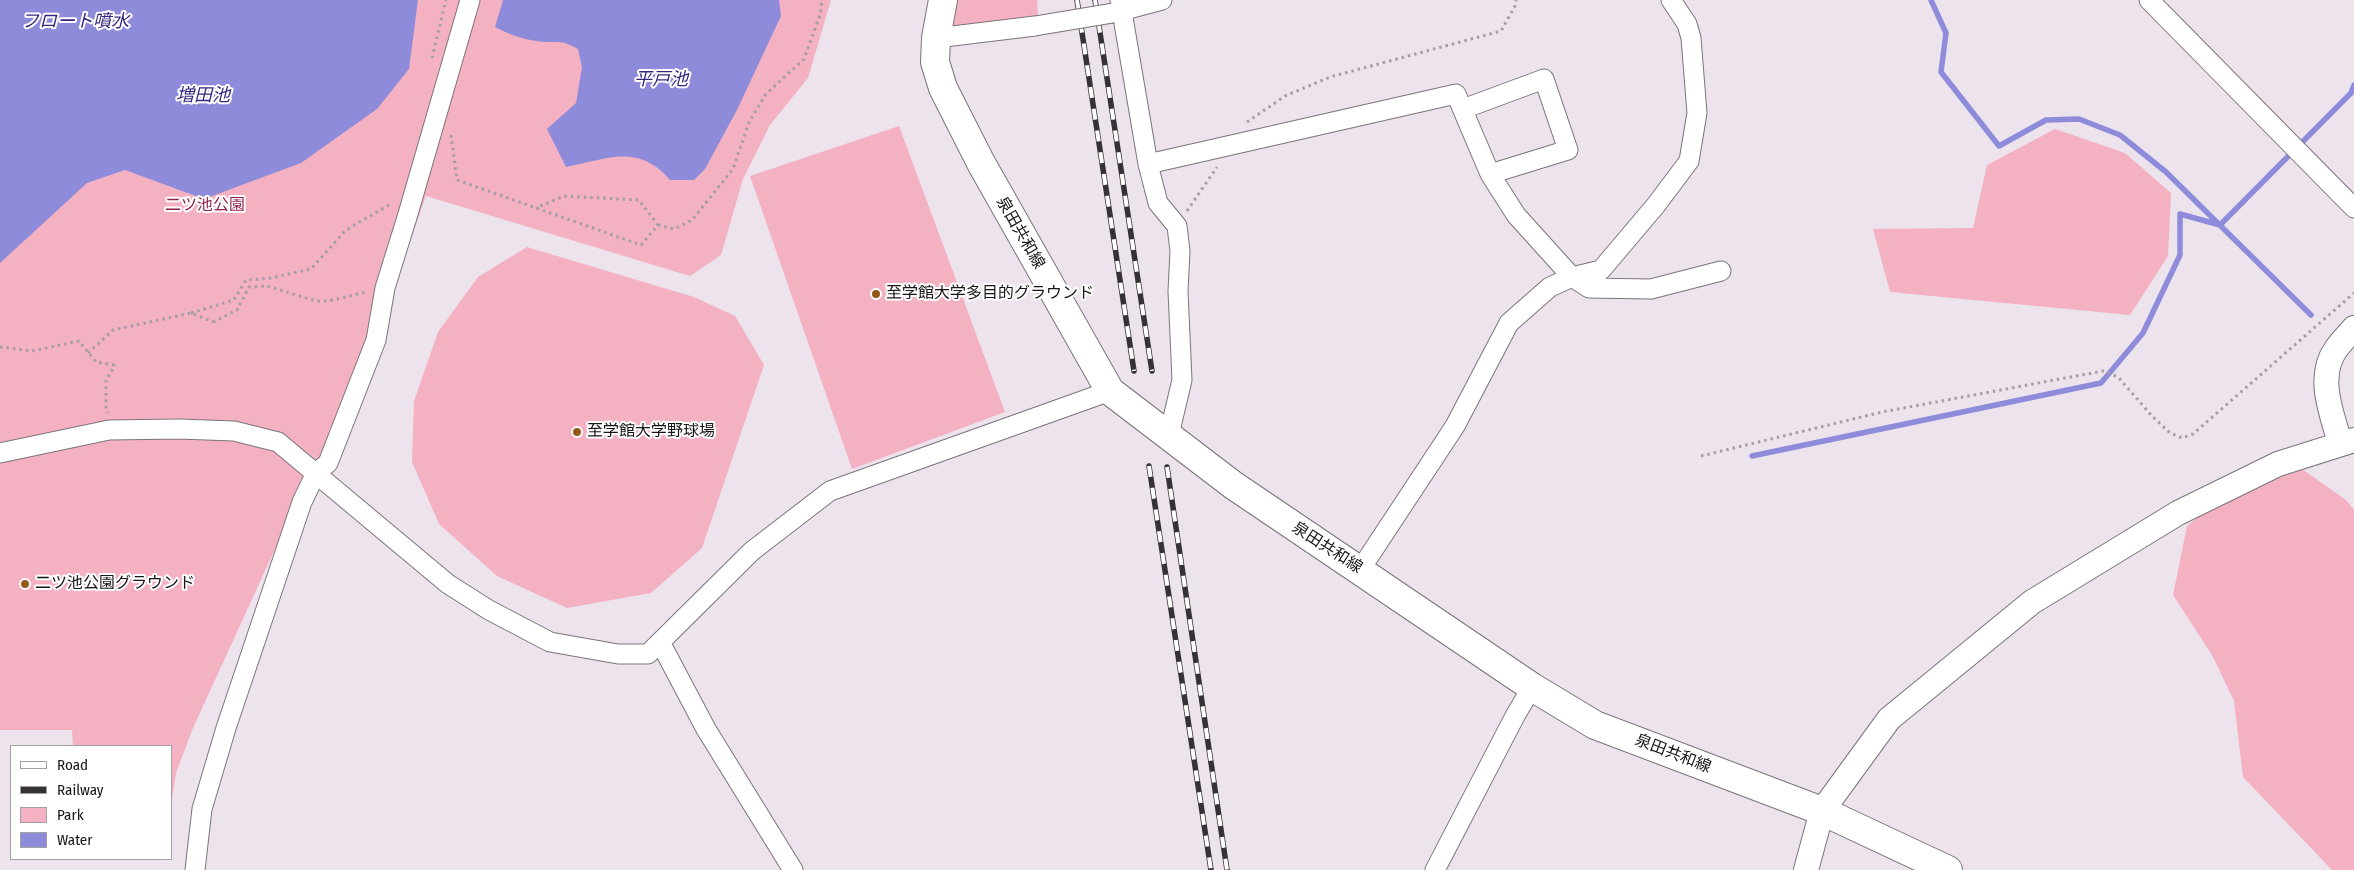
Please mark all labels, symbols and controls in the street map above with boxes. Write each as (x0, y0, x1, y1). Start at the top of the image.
water label: フロート噴水 (21, 11, 129, 33)
water label: 平戸池 (634, 69, 688, 91)
water label: 増田池 (176, 85, 230, 107)
street label: 泉田共和線 (992, 194, 1048, 272)
park label: 二ツ池公園 (165, 196, 245, 216)
place label: 至学館大学多目的グラウンド (886, 284, 1094, 304)
marker: 至学館大学多目的グラウンド (870, 288, 882, 300)
place label: 至学館大学野球場 (587, 422, 715, 442)
marker: 至学館大学野球場 (571, 426, 583, 438)
street label: 泉田共和線 (1288, 518, 1366, 578)
place label: 二ツ池公園グラウンド (35, 574, 195, 594)
marker: 二ツ池公園グラウンド (19, 578, 31, 590)
street label: 泉田共和線 (1632, 731, 1714, 777)
legend (10, 745, 172, 860)
text: Road (57, 756, 88, 774)
text: Railway (57, 781, 104, 799)
text: Park (57, 806, 84, 824)
text: Water (57, 831, 92, 849)

